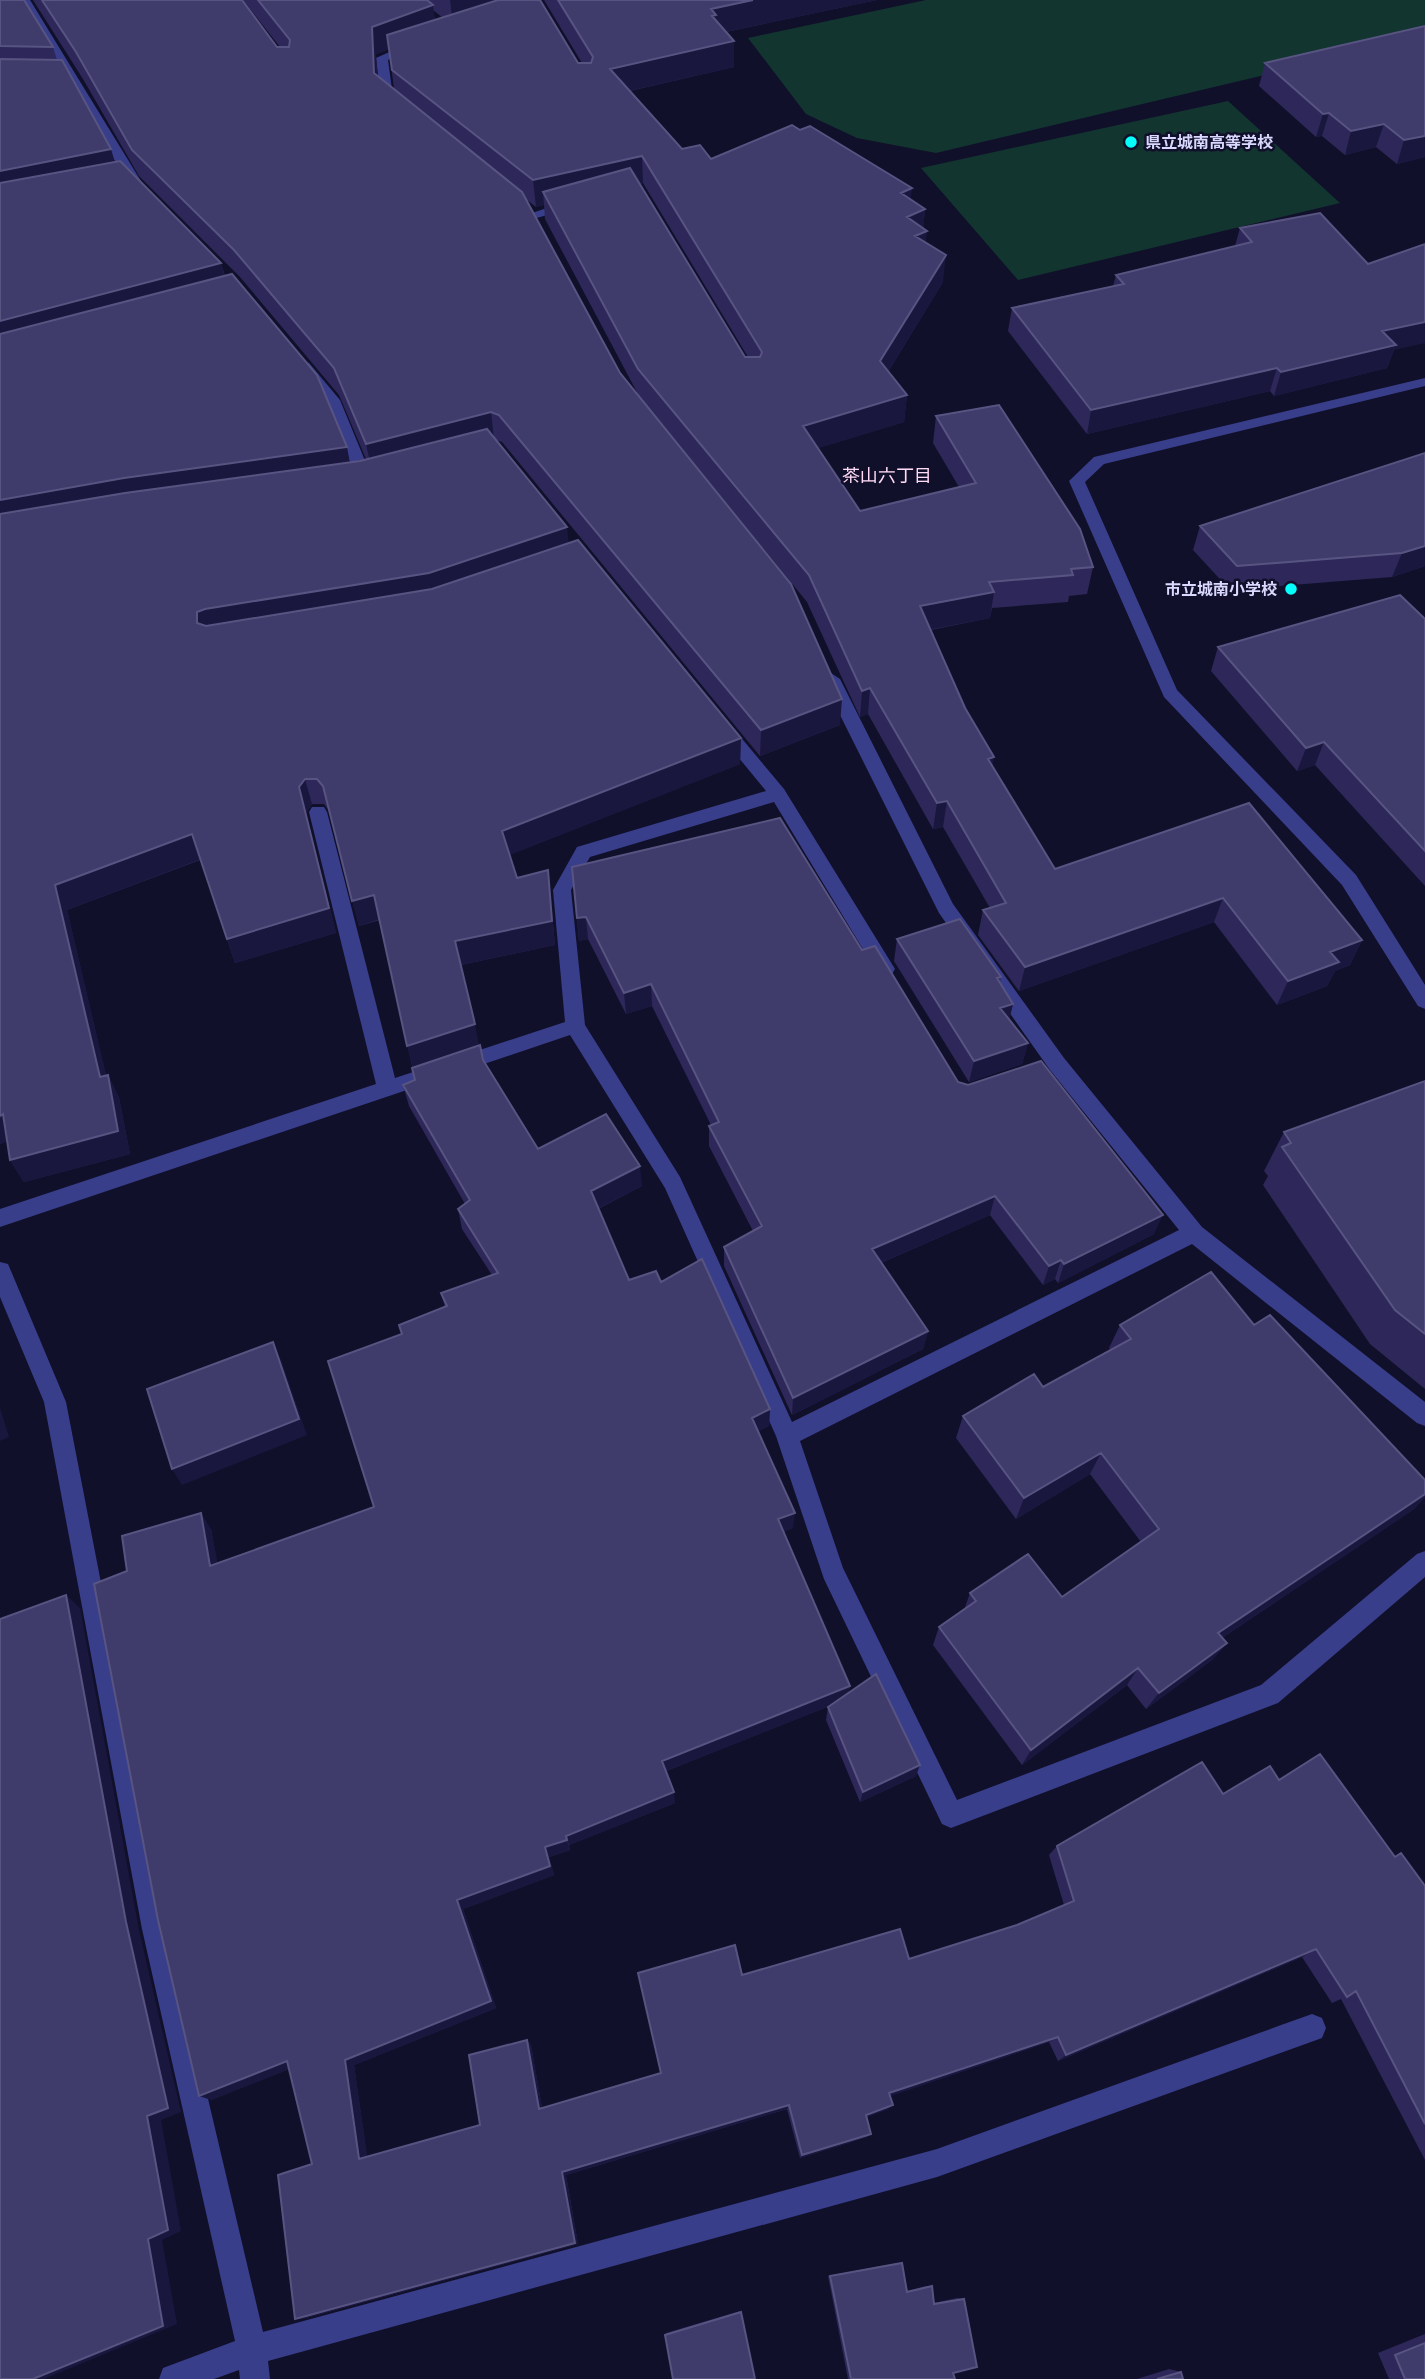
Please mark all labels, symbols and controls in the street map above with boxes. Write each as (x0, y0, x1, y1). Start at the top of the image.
place label: 県立城南高等学校 (1145, 133, 1273, 152)
marker: 県立城南高等学校 (1123, 134, 1139, 150)
district label: 茶山六丁目 (842, 465, 932, 487)
place label: 市立城南小学校 (1165, 580, 1277, 599)
marker: 市立城南小学校 (1283, 581, 1299, 597)

